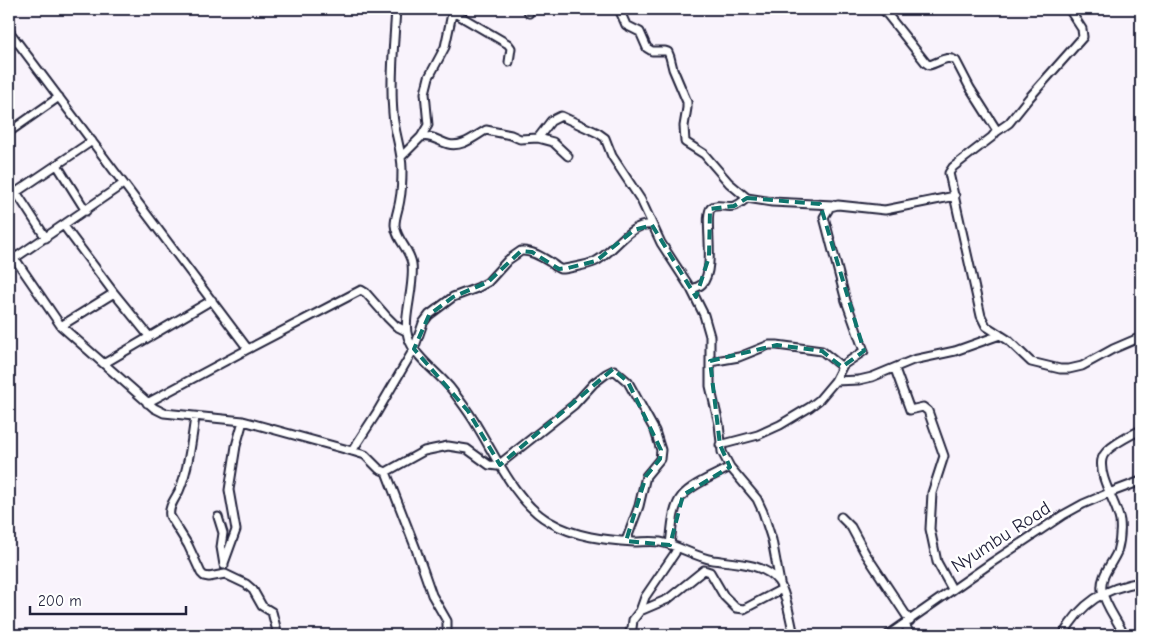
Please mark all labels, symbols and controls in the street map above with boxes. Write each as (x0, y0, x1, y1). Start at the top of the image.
street label: Nyumbu Road (947, 497, 1055, 577)
scale bar (30, 584, 186, 616)
text: 200 m (38, 592, 82, 610)

